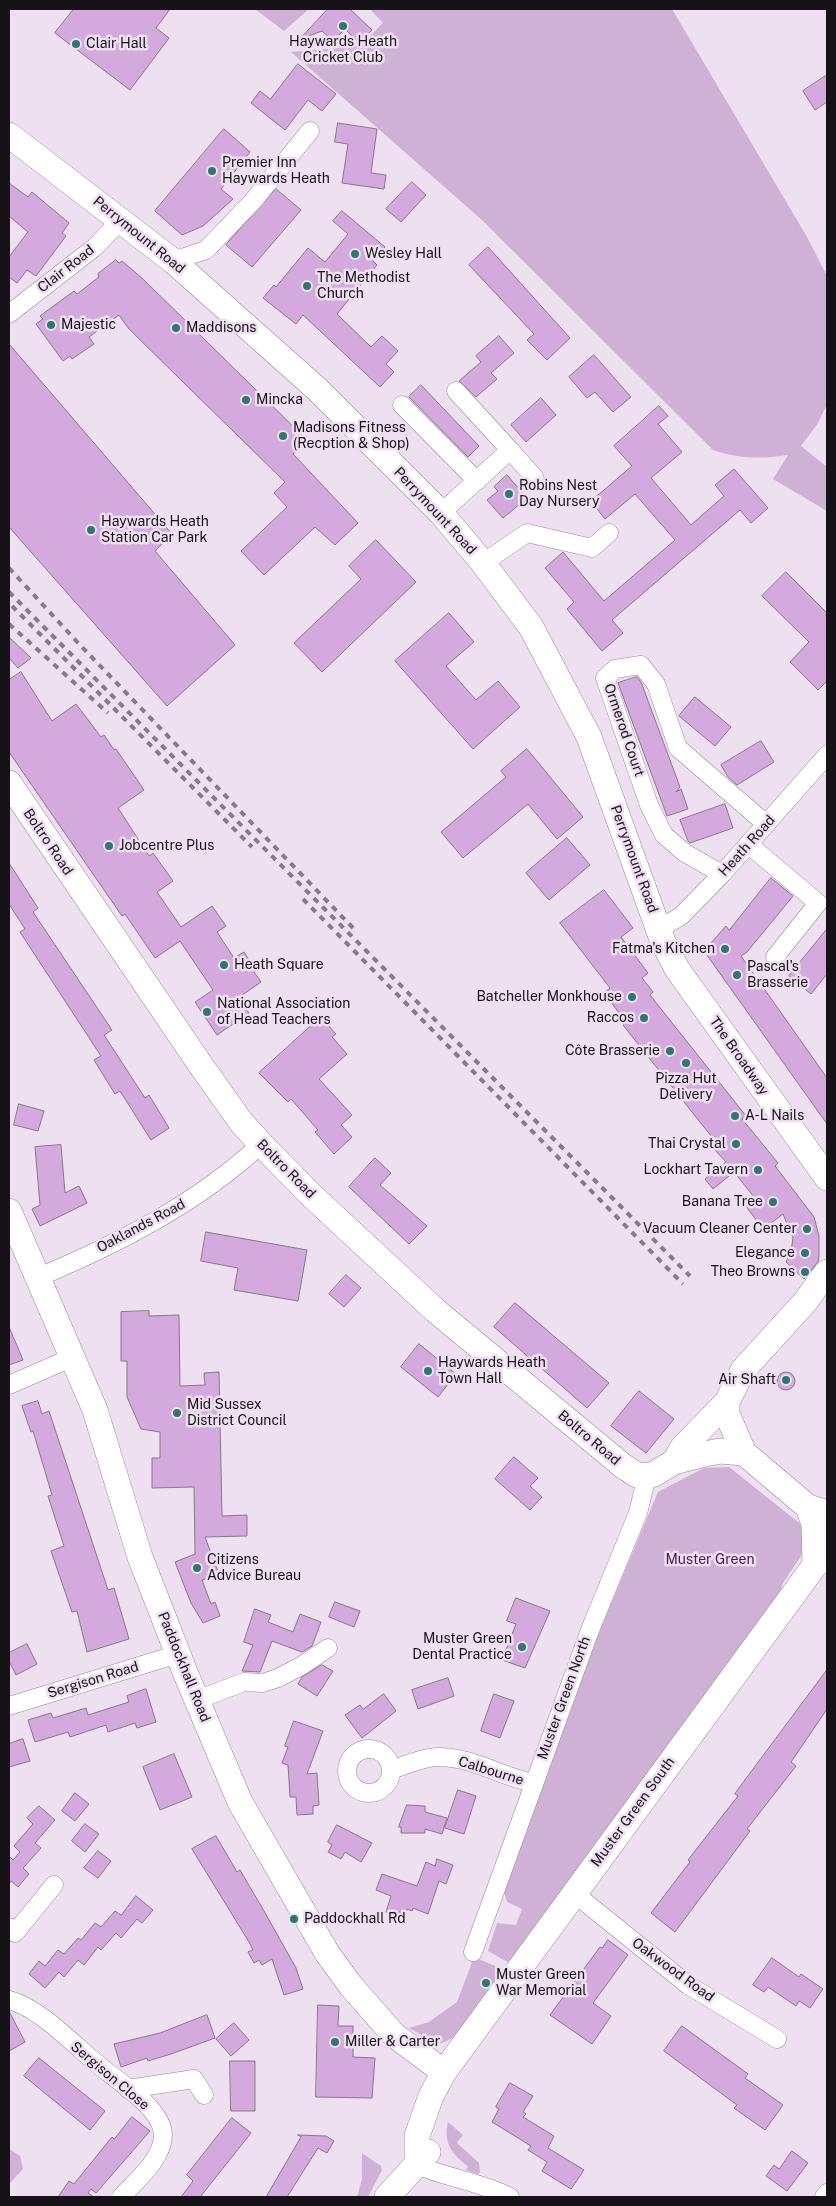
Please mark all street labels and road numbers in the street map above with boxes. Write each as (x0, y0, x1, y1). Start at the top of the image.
street label: Perrymount Road (90, 193, 188, 277)
street label: Clair Road (34, 242, 98, 296)
street label: Perrymount Road (390, 464, 480, 558)
street label: Ormerod Court (600, 681, 648, 779)
street label: Perrymount Road (607, 803, 661, 915)
street label: Boltro Road (20, 806, 76, 878)
street label: Heath Road (715, 812, 779, 880)
street label: The Broadway (706, 1013, 772, 1099)
street label: Boltro Road (253, 1136, 319, 1202)
street label: Oaklands Road (94, 1196, 188, 1256)
street label: Boltro Road (554, 1407, 624, 1469)
street label: Paddockhall Road (154, 1610, 214, 1724)
street label: Muster Green North (534, 1634, 594, 1762)
street label: Sergison Road (45, 1658, 141, 1702)
street label: Calbourne (456, 1753, 526, 1789)
street label: Muster Green South (588, 1754, 678, 1870)
street label: Oakwood Road (629, 1935, 717, 2005)
street label: Sergison Close (67, 2038, 153, 2114)

